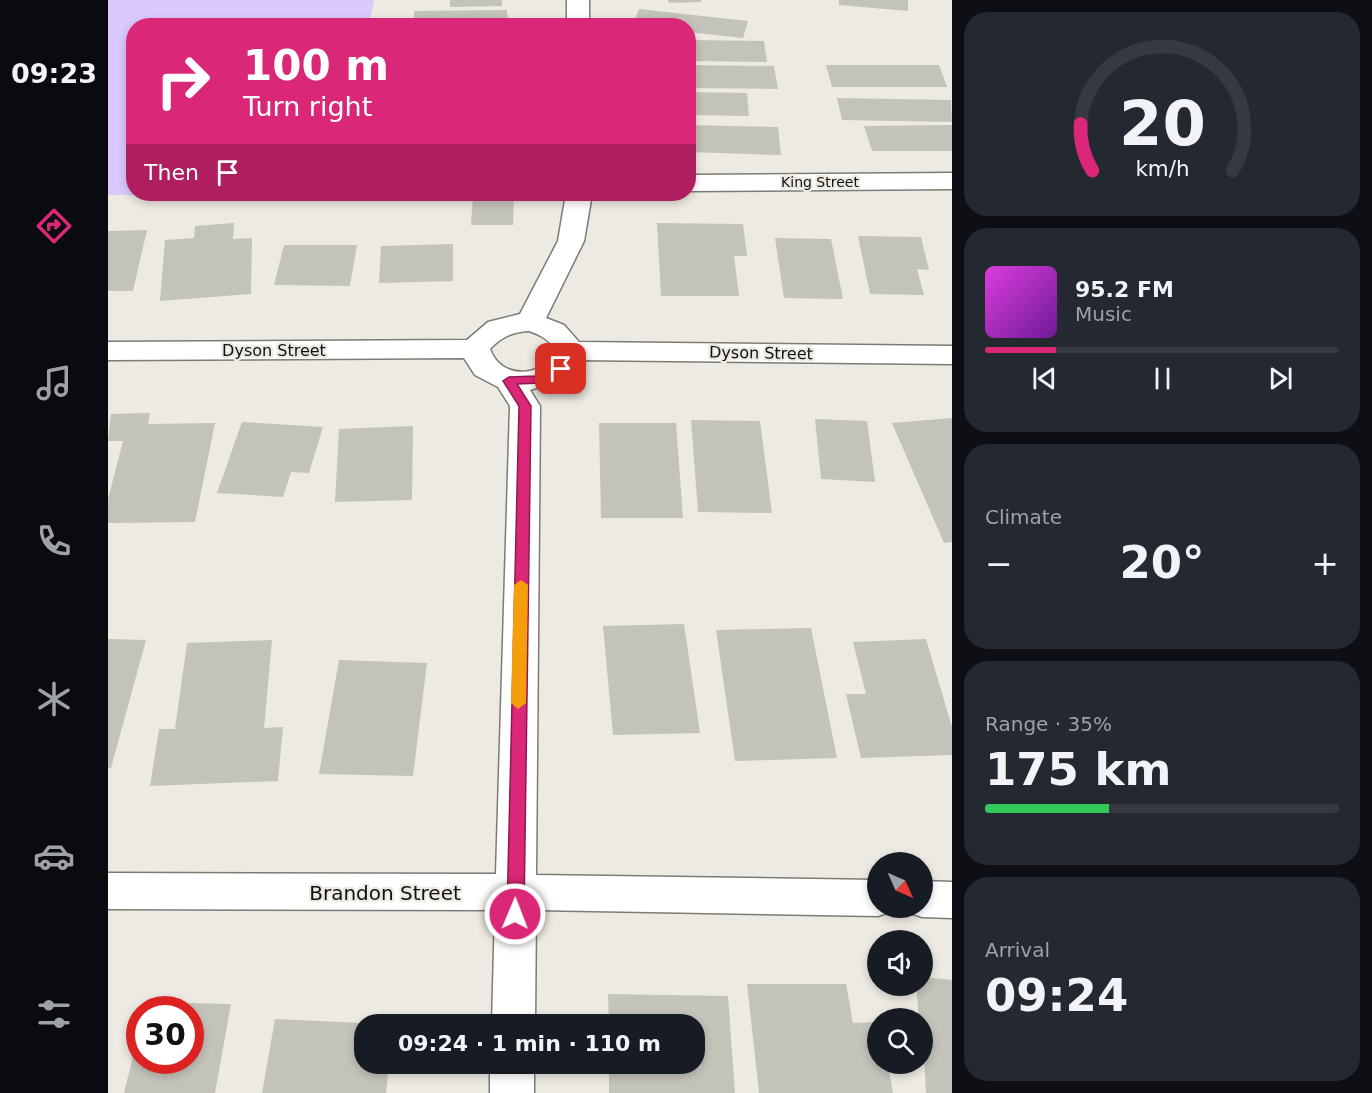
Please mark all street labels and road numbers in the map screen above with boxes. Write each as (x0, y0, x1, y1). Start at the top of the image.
street label: King Street (781, 174, 859, 190)
street label: Dyson Street (222, 341, 326, 360)
street label: Dyson Street (709, 343, 813, 363)
street label: Brandon Street (309, 881, 461, 905)

